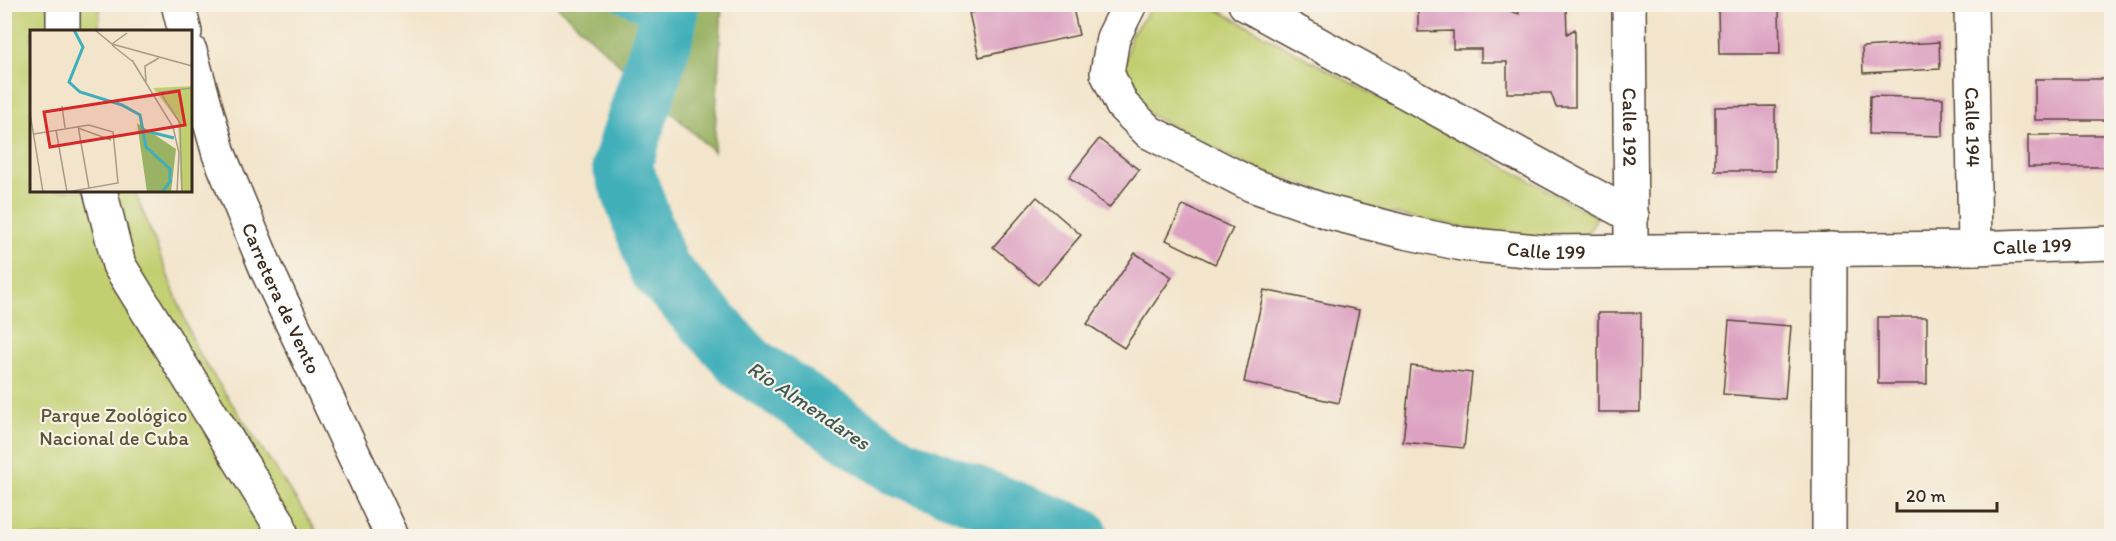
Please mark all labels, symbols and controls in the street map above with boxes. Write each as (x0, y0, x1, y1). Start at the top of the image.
inset map (30, 30, 192, 192)
street label: Calle 192 (1618, 87, 1642, 167)
street label: Calle 194 (1960, 87, 1986, 167)
street label: Carretera de Vento (237, 219, 326, 378)
street label: Calle 199 (1992, 232, 2072, 259)
street label: Calle 199 (1506, 236, 1586, 264)
water label: Río Almendares (743, 355, 875, 455)
park label: Parque Zoológico Nacional de Cuba (39, 403, 189, 450)
scale bar (1897, 475, 1998, 513)
text: 20 m (1906, 485, 1946, 507)

